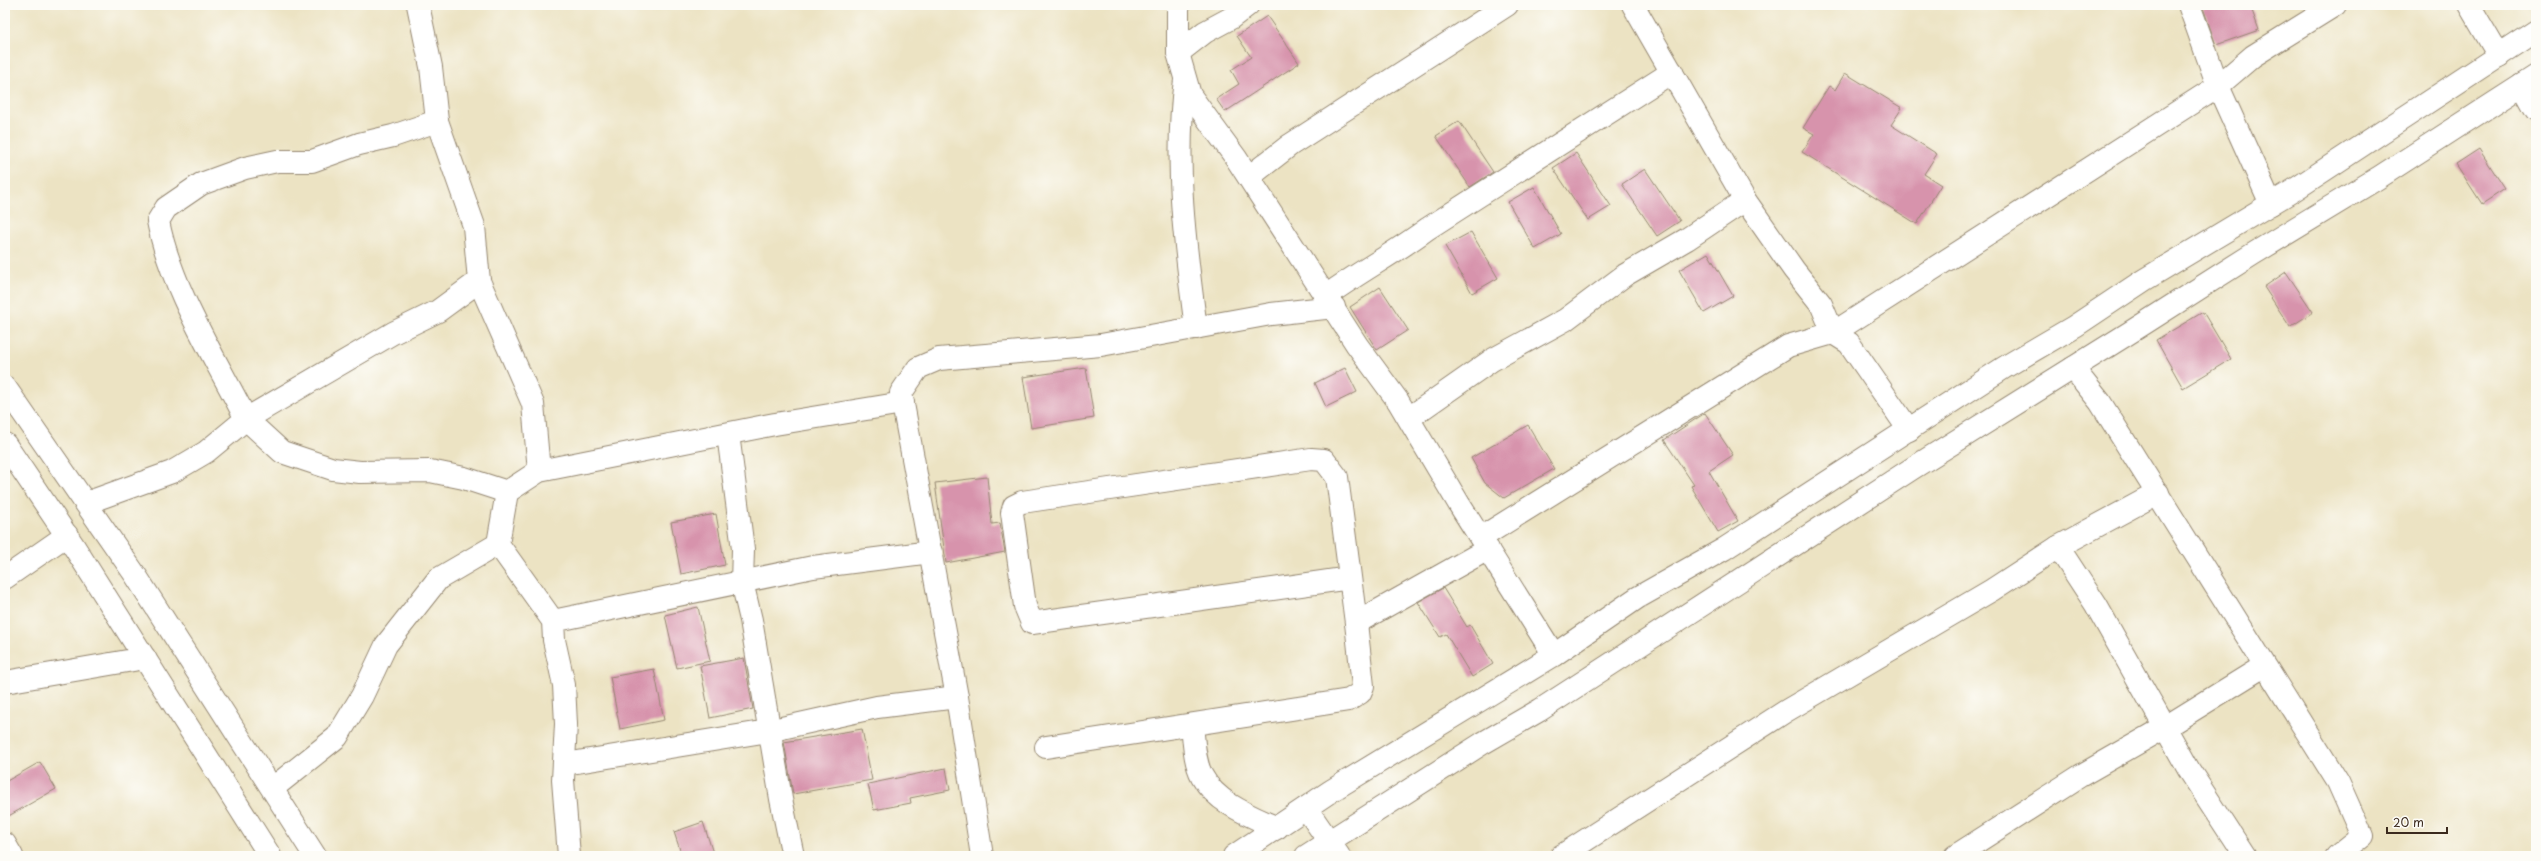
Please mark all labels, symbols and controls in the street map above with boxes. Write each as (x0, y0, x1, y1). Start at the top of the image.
scale bar (2387, 809, 2447, 835)
text: 20 m (2393, 813, 2424, 831)

